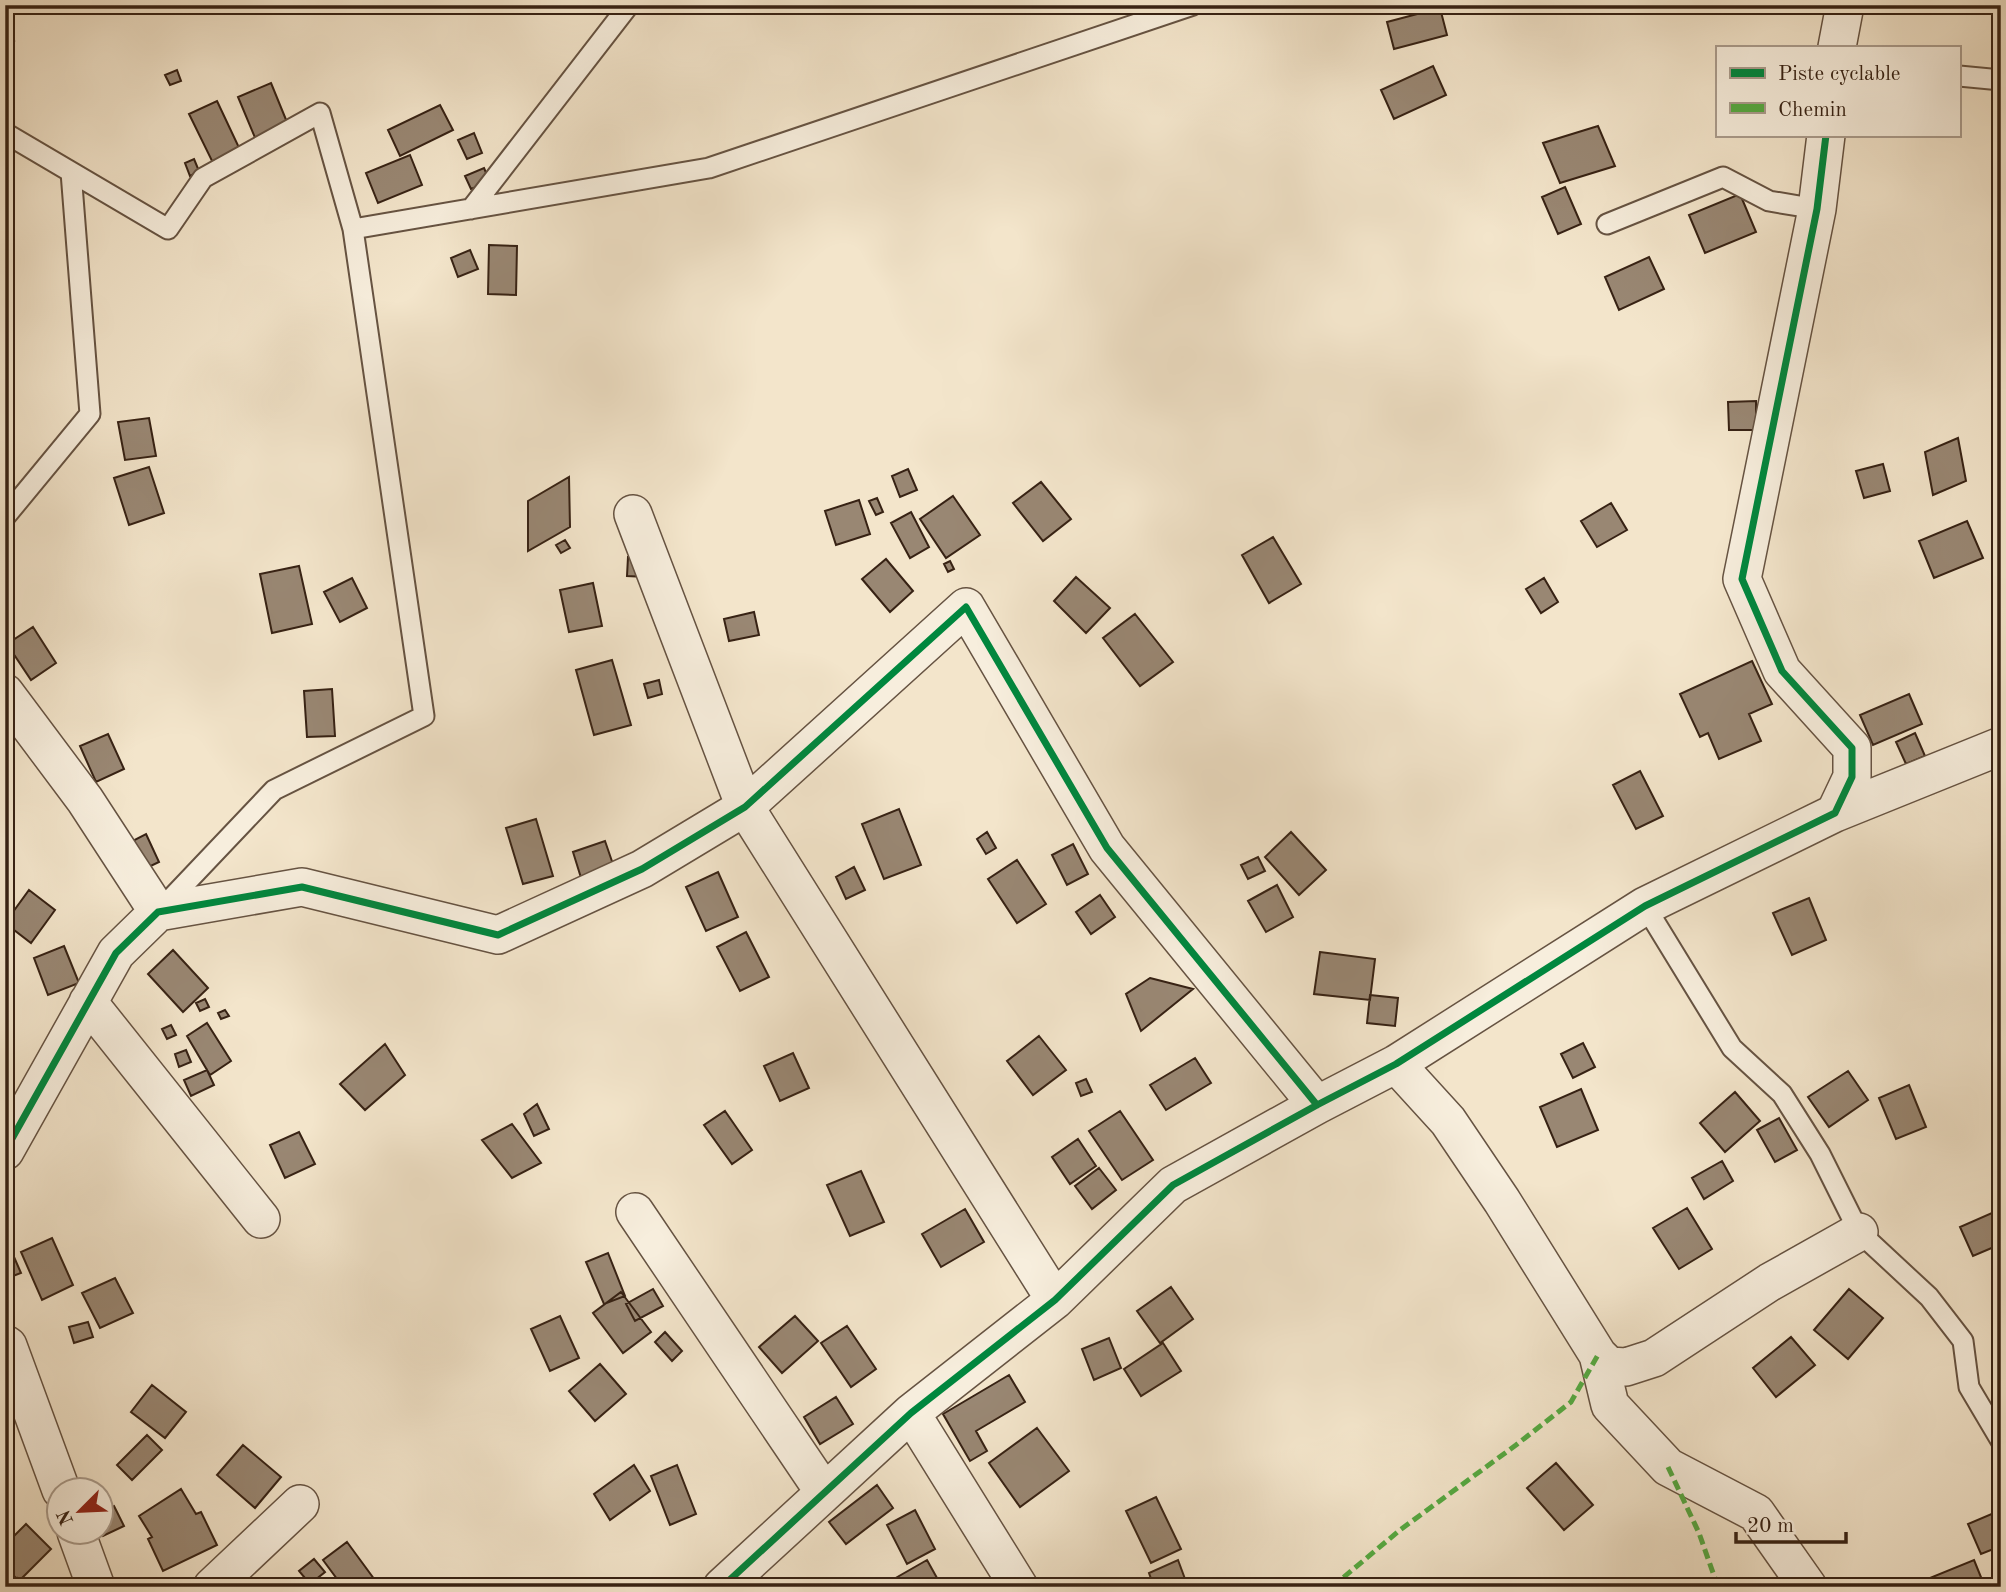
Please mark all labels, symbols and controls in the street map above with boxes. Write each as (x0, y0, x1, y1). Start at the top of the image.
legend (1716, 46, 1960, 136)
text: Piste cyclable (1778, 64, 1901, 85)
text: Chemin (1778, 100, 1847, 121)
north arrow (46, 1476, 116, 1546)
scale bar (1736, 1501, 1847, 1545)
text: N (55, 1506, 78, 1527)
text: 20 m (1747, 1516, 1794, 1537)

